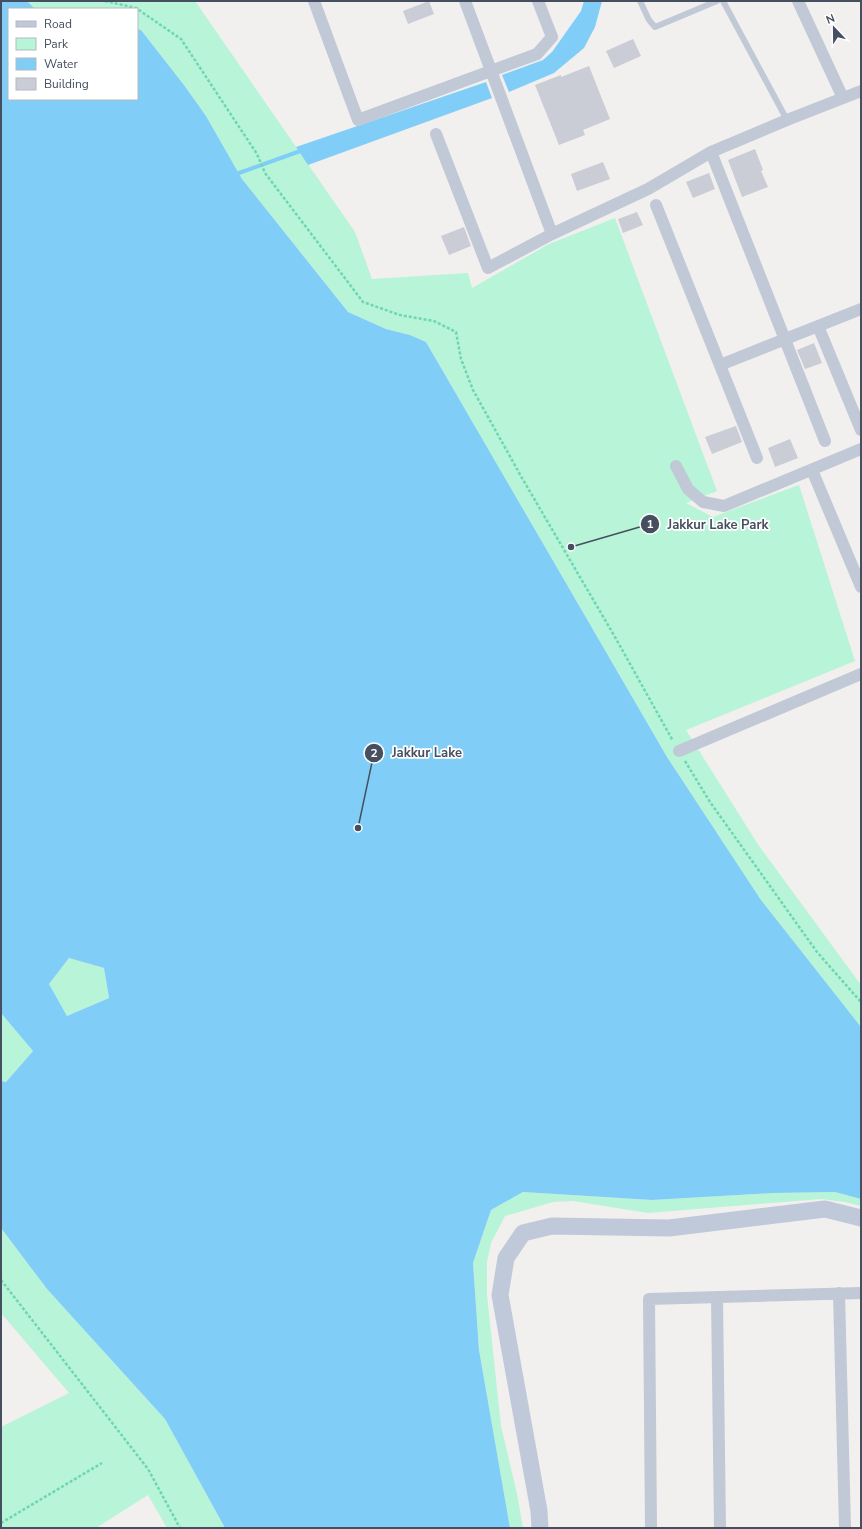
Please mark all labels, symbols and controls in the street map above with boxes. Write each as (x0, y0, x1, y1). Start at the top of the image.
legend (8, 8, 138, 100)
north arrow (814, 8, 854, 48)
text: N (824, 11, 837, 28)
text: Road (44, 16, 72, 32)
text: Park (44, 36, 69, 52)
text: Water (44, 56, 78, 72)
text: Building (44, 76, 89, 92)
callout: Jakkur Lake Park (640, 512, 777, 537)
text: 1 (646, 516, 654, 532)
text: Jakkur Lake Park (667, 516, 770, 534)
callout: Jakkur Lake (364, 740, 471, 765)
text: Jakkur Lake (391, 744, 462, 762)
text: 2 (370, 745, 378, 761)

